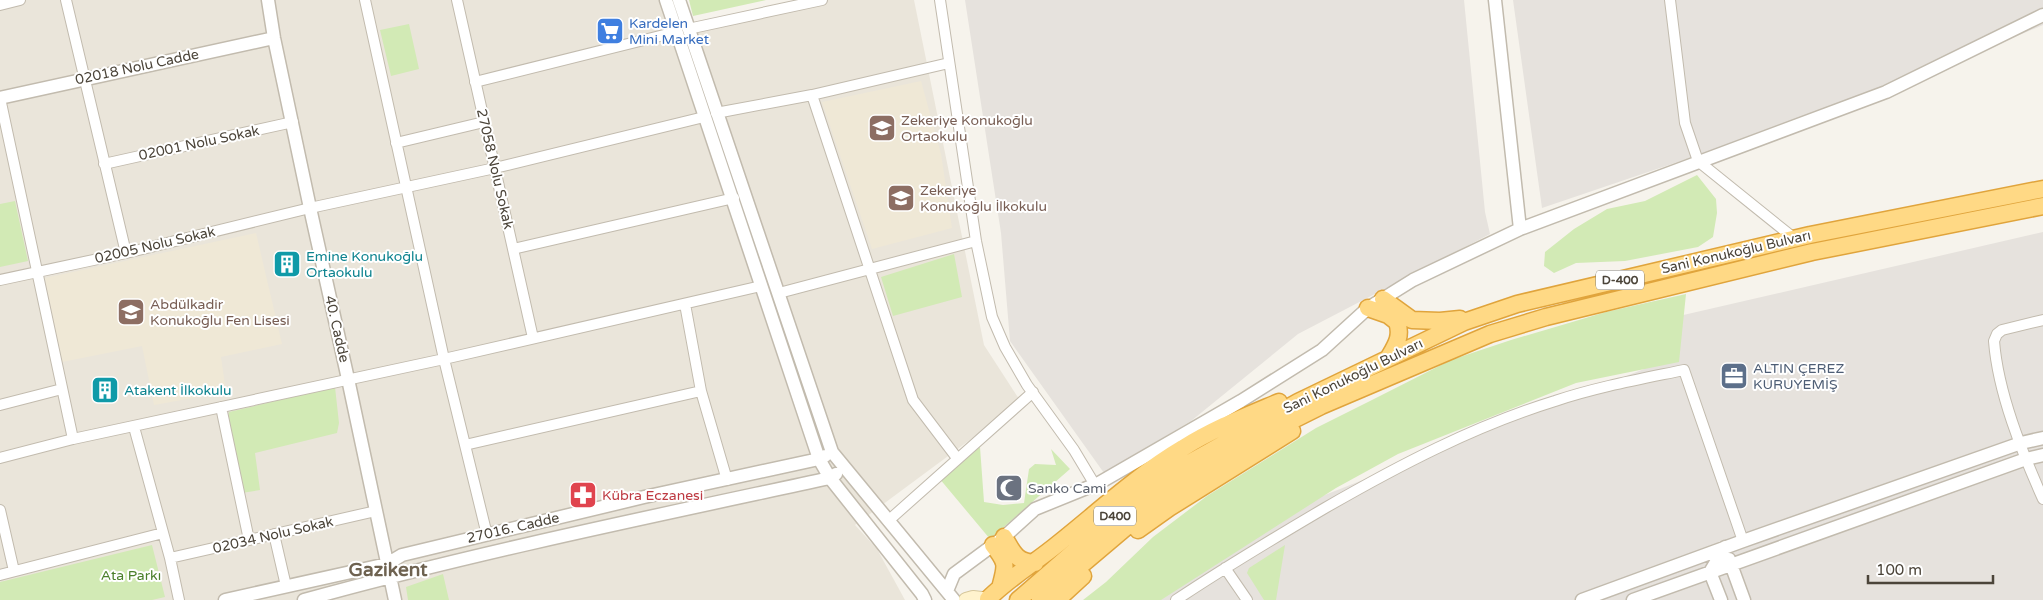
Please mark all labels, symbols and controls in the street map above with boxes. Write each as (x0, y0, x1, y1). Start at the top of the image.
place label: Kardelen Mini Market (629, 15, 710, 48)
supermarket icon: Kardelen Mini Market (595, 16, 625, 46)
street label: 02018 Nolu Cadde (74, 46, 200, 88)
street label: 27058 Nolu Sokak (473, 107, 517, 231)
place label: Zekeriye Konukoğlu Ortaokulu (901, 112, 1033, 145)
school or university icon: Zekeriye Konukoğlu Ortaokulu (867, 113, 897, 143)
street label: 02001 Nolu Sokak (137, 122, 261, 164)
place label: Zekeriye Konukoğlu İlkokulu (920, 182, 1047, 215)
school or university icon: Zekeriye Konukoğlu İlkokulu (886, 183, 916, 213)
street label: 02005 Nolu Sokak (93, 223, 217, 267)
street label: Sani Konukoğlu Bulvarı (1659, 226, 1813, 278)
place label: Emine Konukoğlu Ortaokulu (306, 248, 423, 281)
building icon: Emine Konukoğlu Ortaokulu (272, 249, 302, 279)
road number: D-400 (1596, 270, 1644, 290)
street label: 40. Cadde (321, 294, 353, 364)
place label: Abdülkadir Konukoğlu Fen Lisesi (150, 296, 290, 329)
school or university icon: Abdülkadir Konukoğlu Fen Lisesi (116, 297, 146, 327)
street label: Sani Konukoğlu Bulvarı (1280, 335, 1426, 417)
place label: ALTIN ÇEREZ KURUYEMİŞ (1753, 360, 1844, 393)
office icon: ALTIN ÇEREZ KURUYEMİŞ (1719, 361, 1749, 391)
building icon: Atakent İlkokulu (90, 375, 120, 405)
place label: Atakent İlkokulu (124, 382, 232, 399)
mosque icon: Sanko Cami (994, 473, 1024, 503)
pharmacy icon: Kübra Eczanesi (568, 480, 598, 510)
place label: Sanko Cami (1028, 480, 1107, 497)
place label: Kübra Eczanesi (602, 487, 703, 504)
road number: D400 (1094, 506, 1136, 526)
street label: 27016. Cadde (465, 509, 561, 547)
street label: 02034 Nolu Sokak (211, 513, 335, 557)
scale bar (1868, 552, 1993, 584)
district label: Gazikent (349, 559, 428, 581)
text: 100 m (1876, 561, 1922, 579)
park label: Ata Parkı (101, 567, 161, 584)

